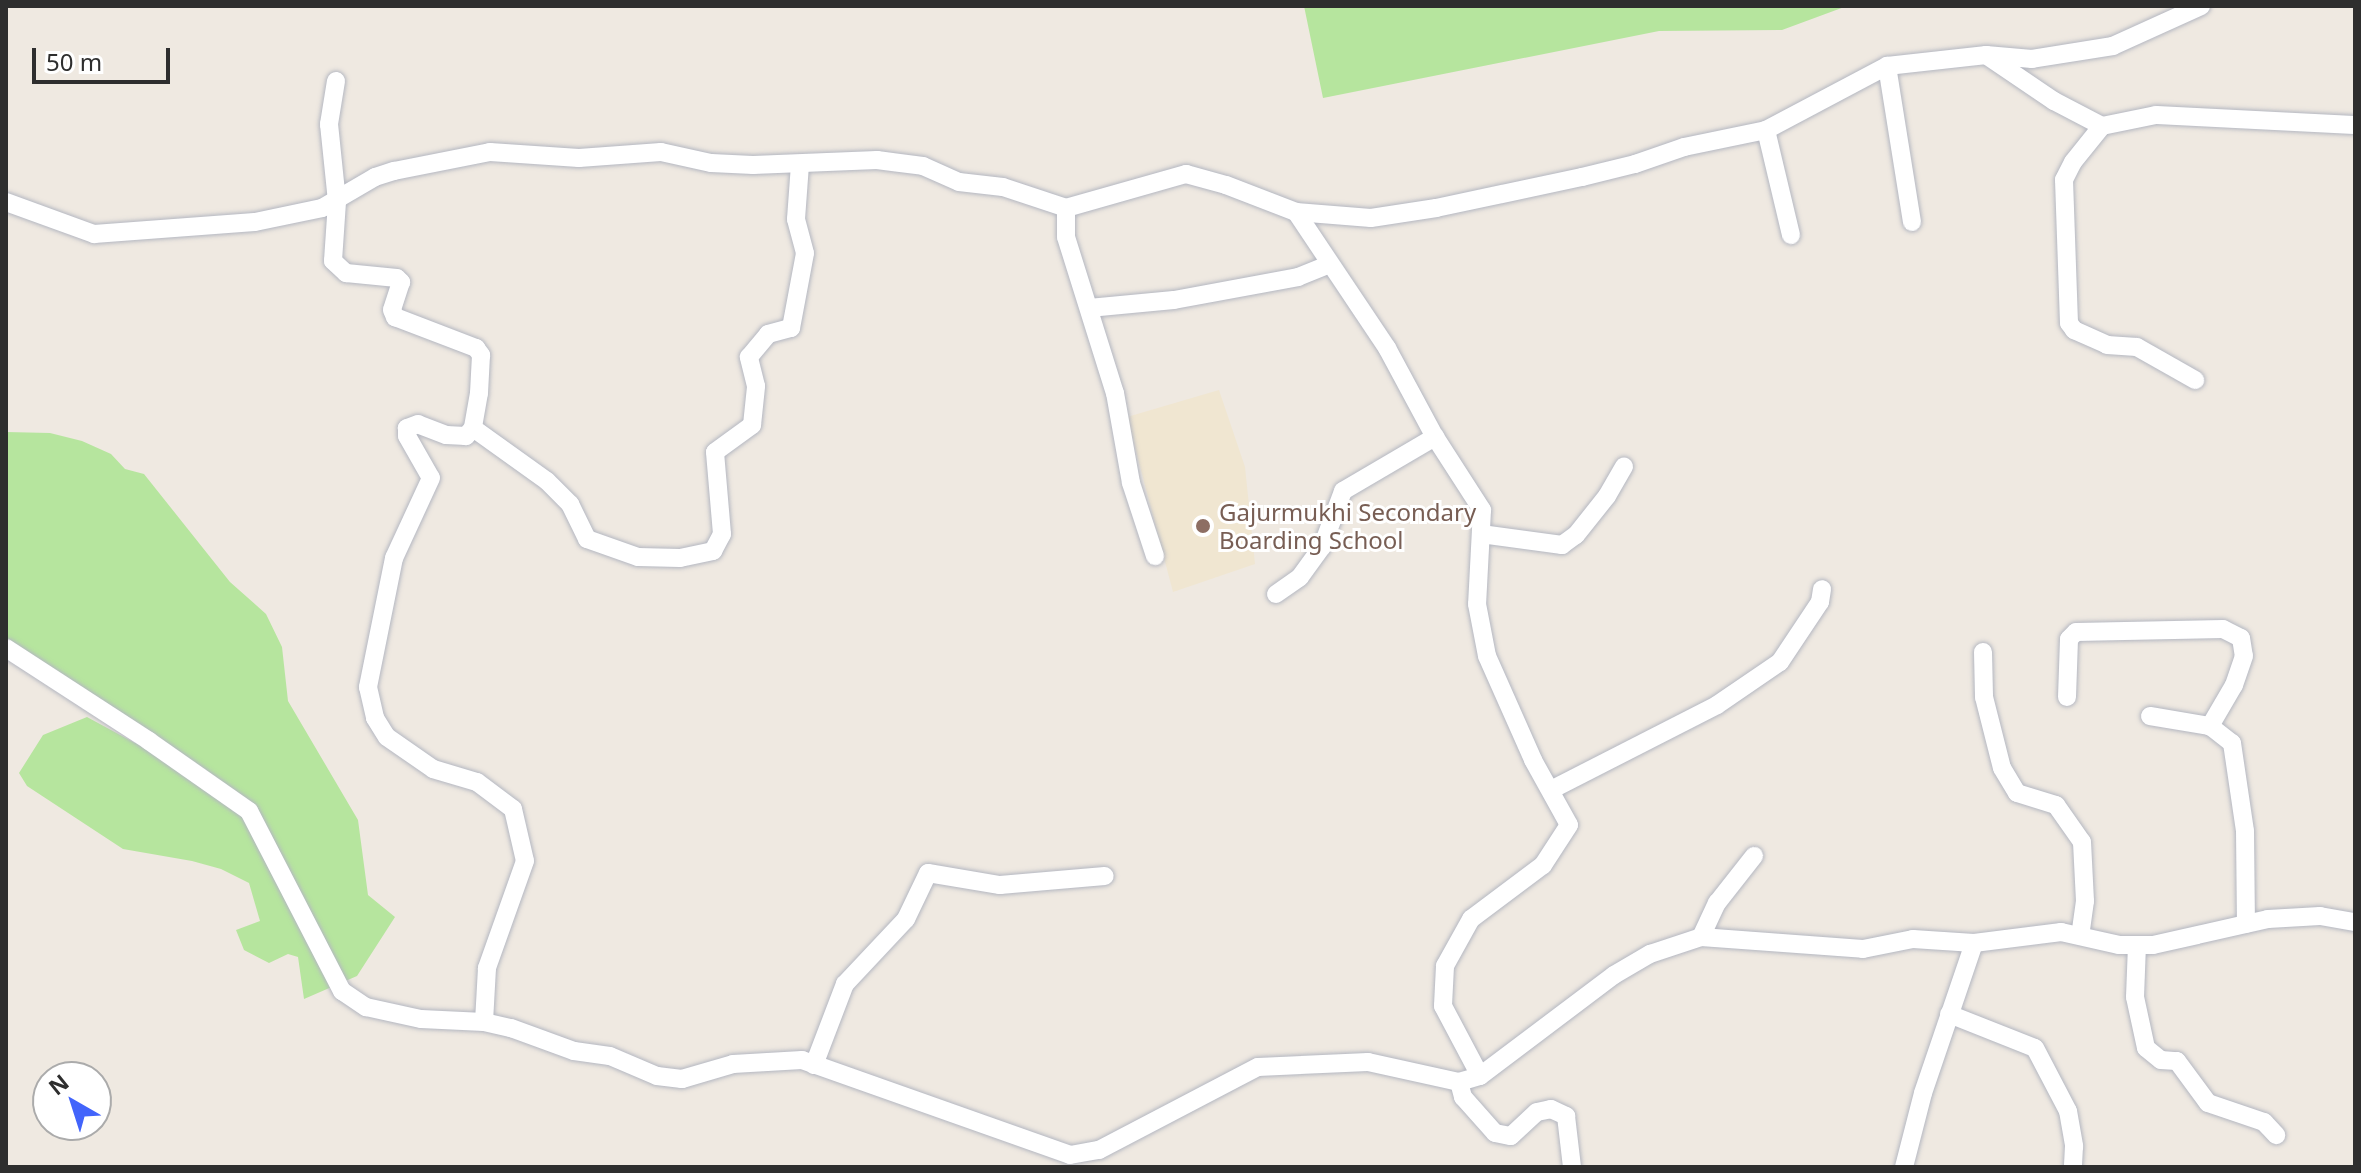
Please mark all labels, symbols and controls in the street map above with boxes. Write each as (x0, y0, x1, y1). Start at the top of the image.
scale bar (36, 32, 174, 82)
text: 50 m (46, 45, 102, 78)
place label: Gajurmukhi Secondary Boarding School (1219, 498, 1476, 554)
marker: Gajurmukhi Secondary Boarding School (1194, 517, 1212, 535)
north arrow (32, 1061, 112, 1141)
text: N (42, 1067, 75, 1101)

